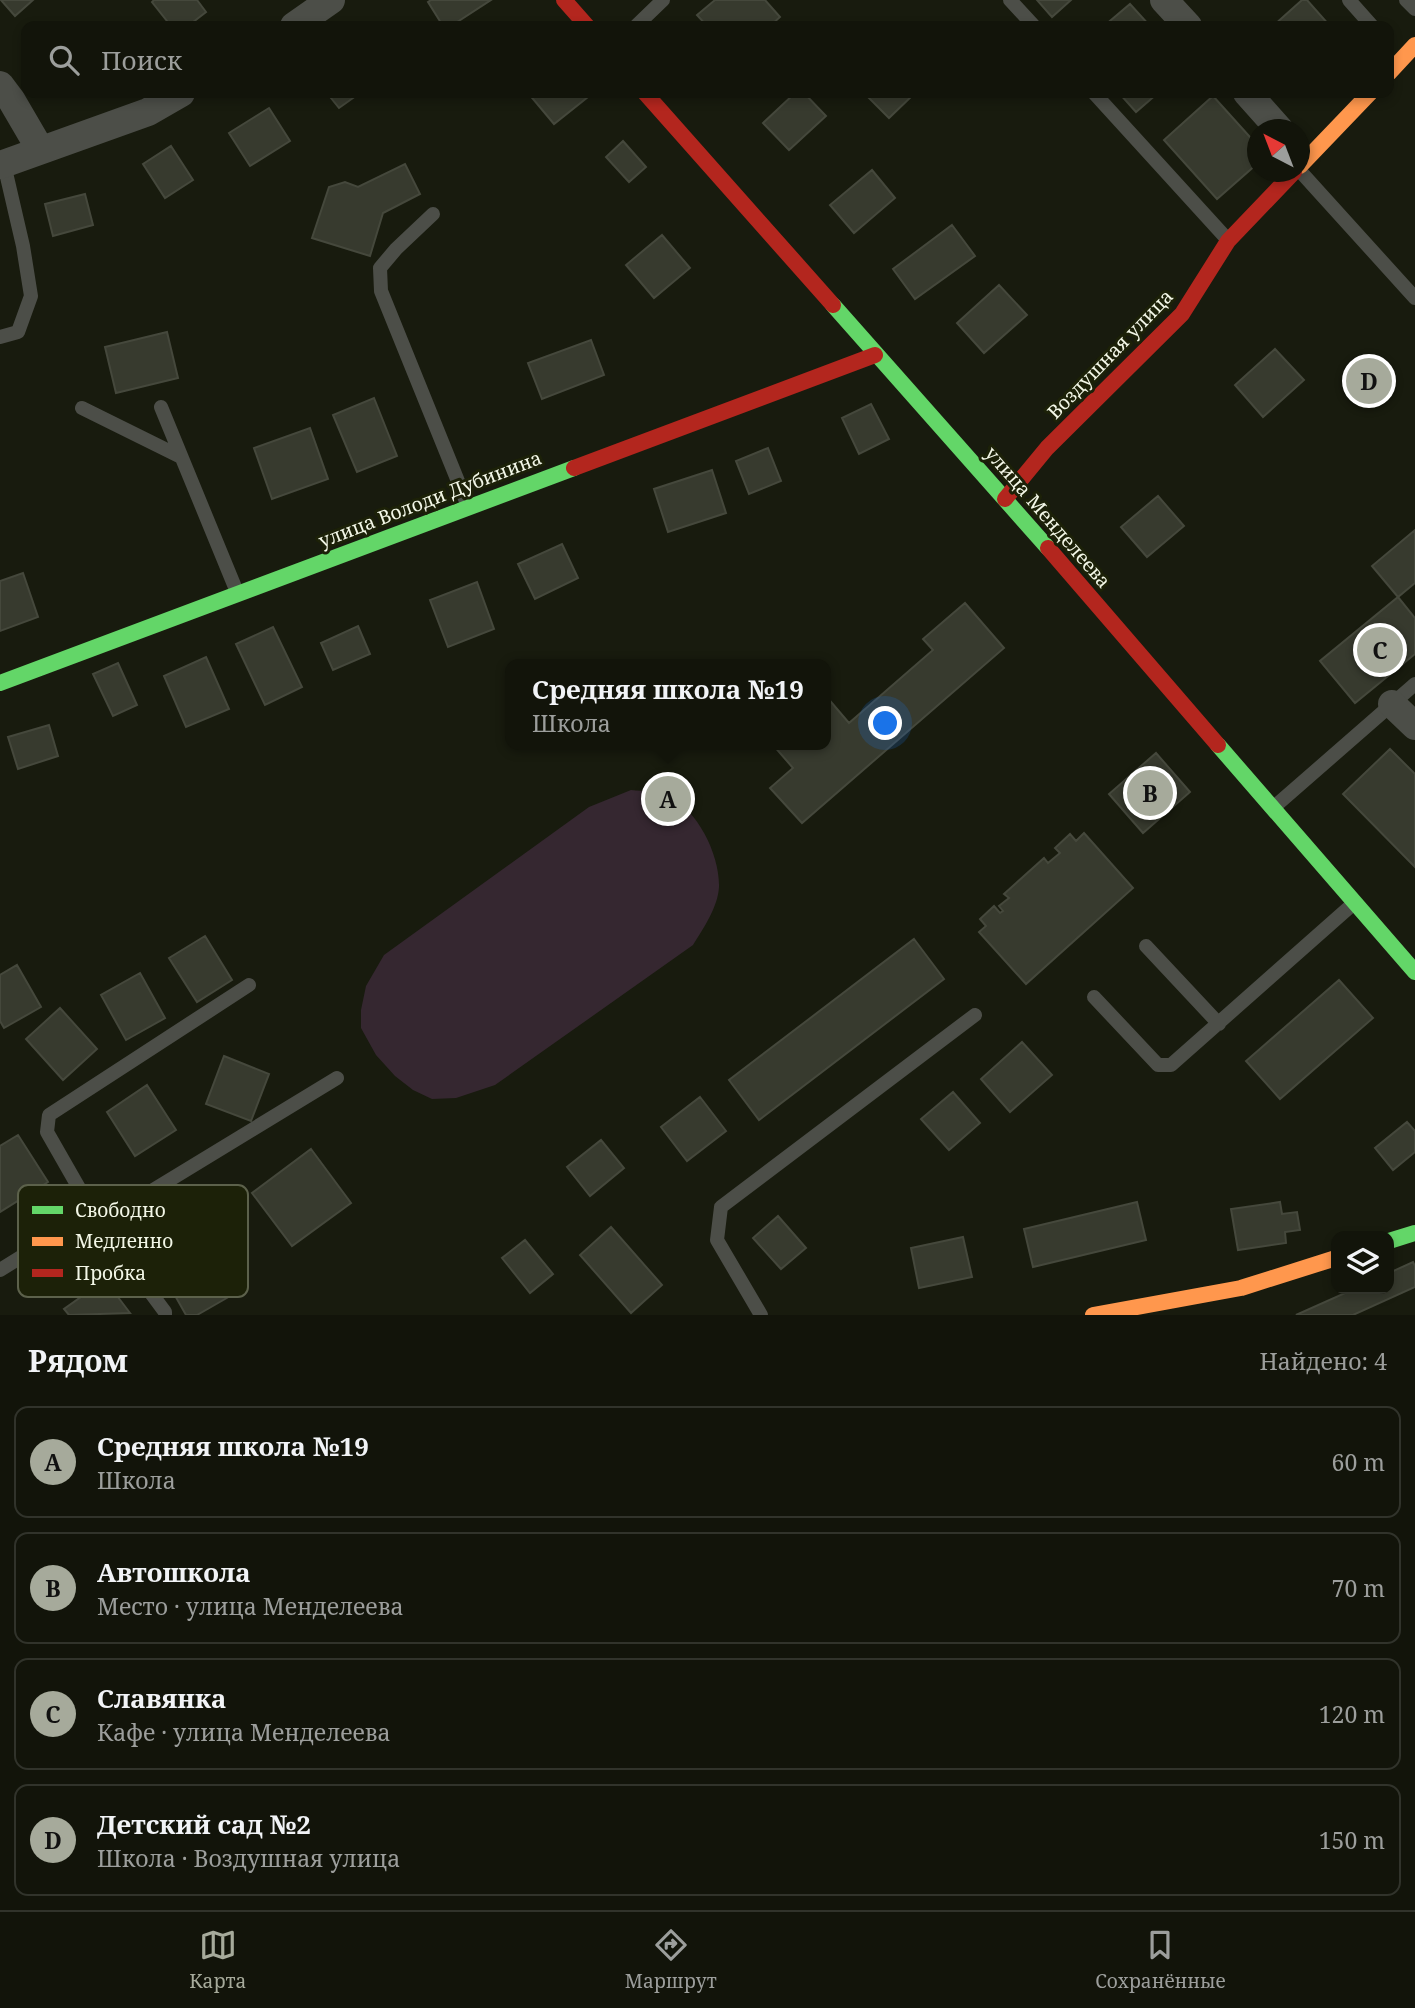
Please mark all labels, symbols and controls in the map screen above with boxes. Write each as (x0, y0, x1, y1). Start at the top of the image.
search box (21, 21, 1394, 98)
icon: search (45, 41, 83, 79)
text: Поиск (101, 42, 182, 78)
north arrow (1247, 119, 1310, 182)
street label: Воздушная улица (1041, 283, 1179, 425)
pin: D (1346, 355, 1392, 407)
street label: улица Менделеева (979, 441, 1117, 593)
street label: улица Володи Дубинина (315, 444, 545, 554)
pin: C (1357, 624, 1403, 676)
popup (505, 659, 831, 750)
text: Средняя школа №19 (532, 671, 804, 707)
your location (868, 706, 902, 740)
text: Школа (532, 707, 611, 739)
pin: B (1127, 767, 1173, 819)
pin: A (645, 773, 691, 825)
legend (18, 1185, 248, 1297)
text: Свободно (75, 1197, 166, 1223)
text: Медленно (75, 1228, 173, 1254)
map controls (1331, 1231, 1394, 1294)
button: layers (1331, 1231, 1394, 1294)
text: Пробка (75, 1260, 146, 1286)
text: Рядом (28, 1340, 128, 1381)
text: Найдено: 4 (1259, 1345, 1387, 1377)
text: Средняя школа №19 (97, 1428, 369, 1464)
text: A (44, 1446, 62, 1478)
text: 60 m (1332, 1446, 1385, 1478)
text: Школа (97, 1464, 176, 1496)
text: Автошкола (97, 1554, 251, 1590)
text: B (45, 1572, 61, 1604)
text: 70 m (1332, 1572, 1385, 1604)
text: Место · улица Менделеева (97, 1590, 404, 1622)
text: Славянка (97, 1680, 226, 1716)
text: C (45, 1698, 61, 1730)
text: 120 m (1319, 1698, 1385, 1730)
text: Кафе · улица Менделеева (97, 1716, 391, 1748)
text: Детский сад №2 (97, 1806, 311, 1842)
text: D (44, 1824, 62, 1856)
text: 150 m (1319, 1824, 1385, 1856)
text: Школа · Воздушная улица (97, 1842, 400, 1874)
tab: Карта (189, 1926, 246, 1994)
tab: Маршрут (625, 1926, 717, 1994)
tab: Сохранённые (1095, 1926, 1226, 1994)

